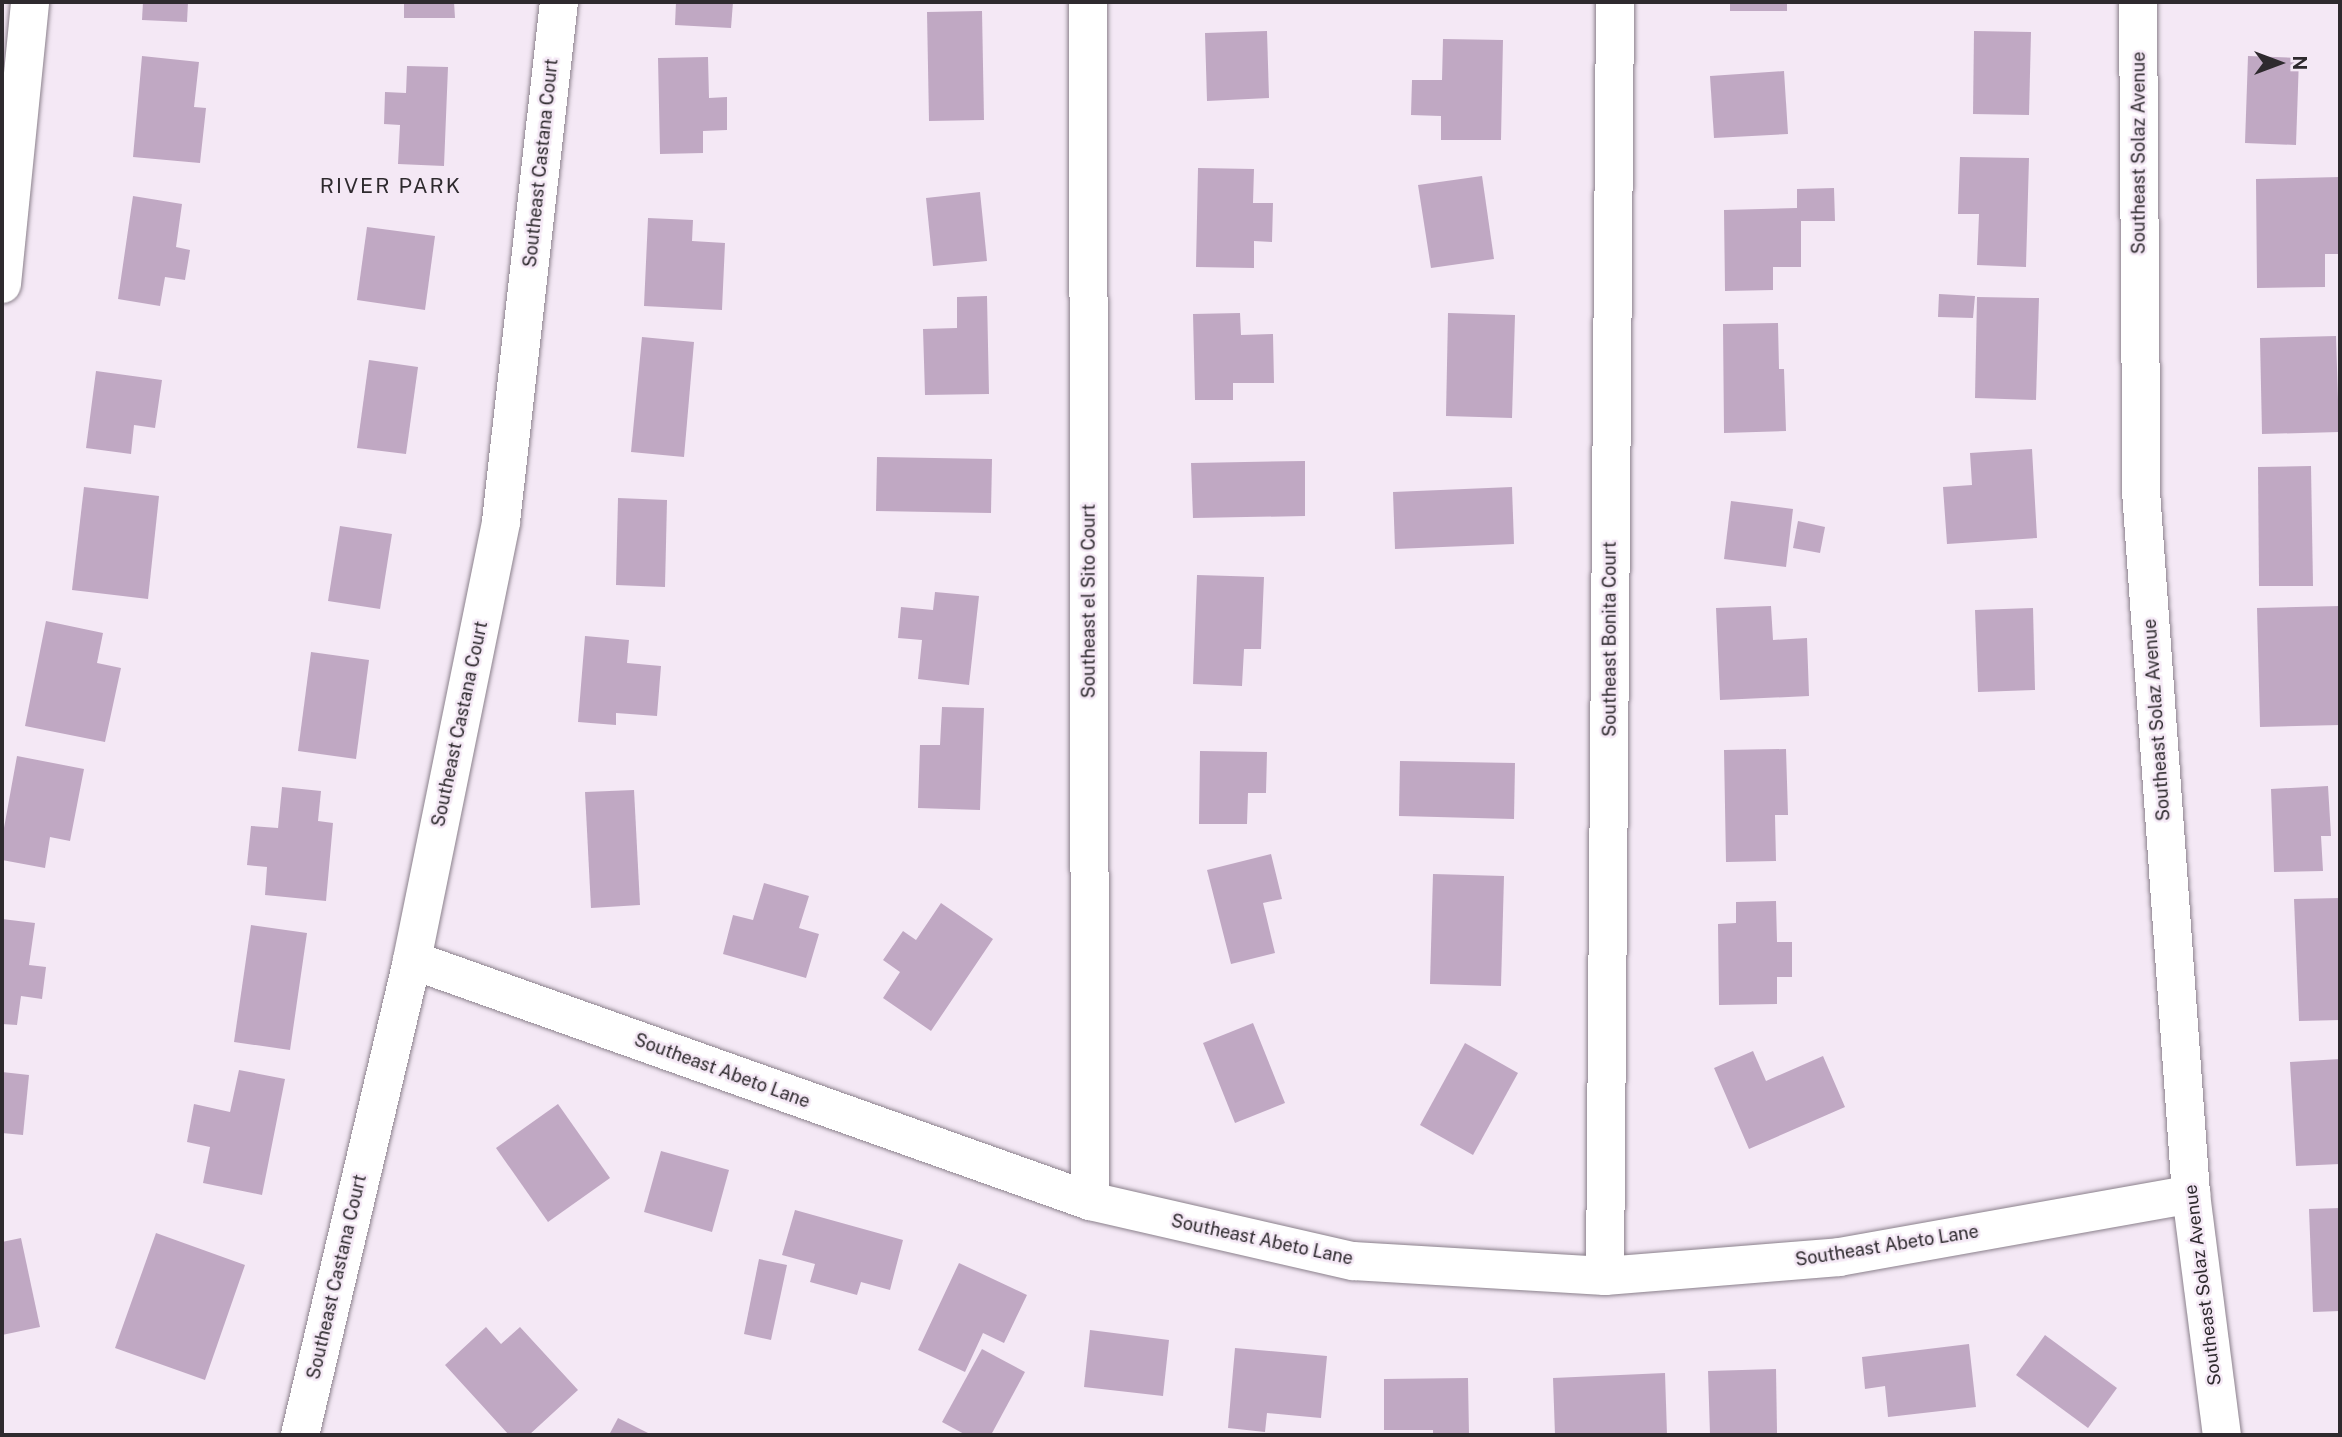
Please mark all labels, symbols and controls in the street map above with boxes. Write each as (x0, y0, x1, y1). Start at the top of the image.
north arrow (2244, 28, 2314, 98)
street label: Southeast Solaz Avenue (2128, 52, 2150, 254)
text: N (2289, 56, 2311, 70)
street label: Southeast Castana Court (519, 58, 563, 268)
district label: RIVER PARK (321, 173, 461, 199)
street label: Southeast el Sito Court (1078, 504, 1100, 698)
street label: Southeast Bonita Court (1599, 541, 1621, 737)
street label: Southeast Solaz Avenue (2139, 618, 2175, 822)
street label: Southeast Castana Court (428, 619, 492, 829)
street label: Southeast Abeto Lane (631, 1029, 813, 1113)
street label: Southeast Castana Court (303, 1172, 371, 1382)
street label: Southeast Solaz Avenue (2180, 1183, 2226, 1387)
street label: Southeast Abeto Lane (1169, 1210, 1355, 1270)
street label: Southeast Abeto Lane (1794, 1221, 1980, 1271)

